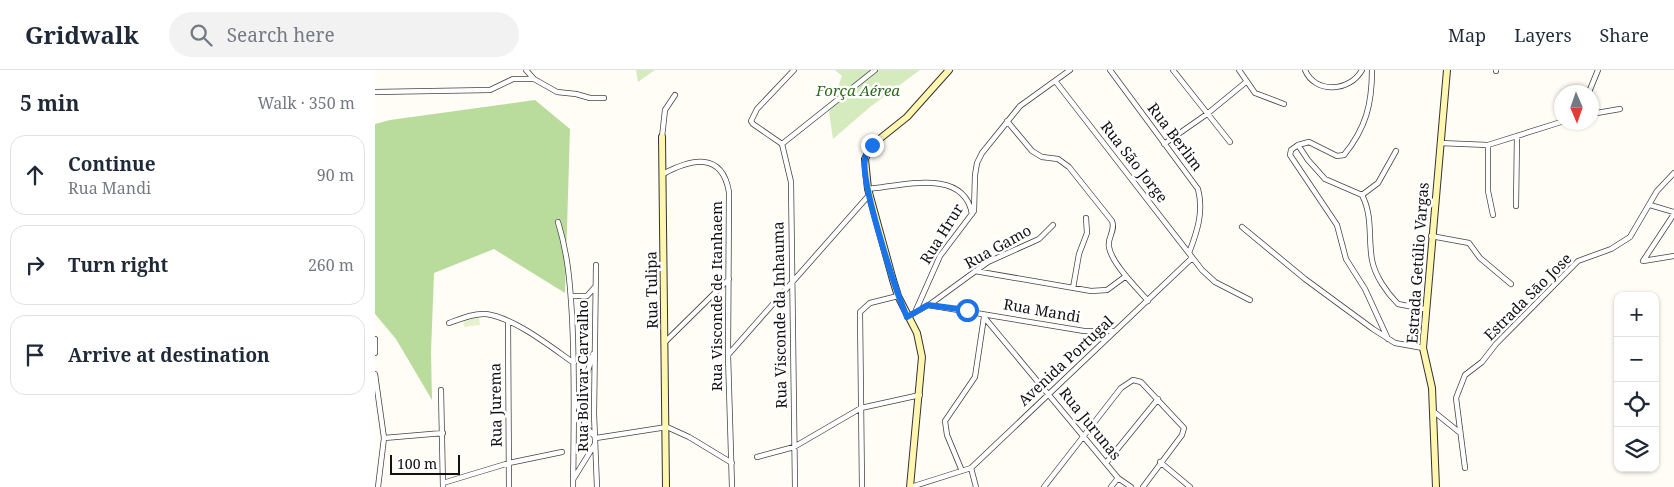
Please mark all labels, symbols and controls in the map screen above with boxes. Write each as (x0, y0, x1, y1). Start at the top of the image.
search box (169, 12, 519, 57)
text: Gridwalk (25, 18, 139, 51)
icon: search (187, 21, 215, 49)
text: Search here (227, 22, 335, 48)
text: Map (1448, 23, 1486, 47)
text: Layers (1514, 23, 1572, 47)
text: Share (1600, 23, 1649, 47)
park label: Força Aérea (815, 80, 900, 100)
north arrow (1554, 85, 1599, 130)
text: 5 min (20, 89, 79, 117)
text: Walk · 350 m (258, 92, 355, 114)
street label: Rua Berlim (1144, 98, 1208, 174)
street label: Rua São Jorge (1097, 117, 1173, 206)
route end (861, 134, 884, 157)
text: Continue (68, 151, 156, 177)
icon: ahead (21, 161, 49, 189)
text: 90 m (317, 164, 354, 186)
text: Rua Mandi (68, 177, 151, 199)
street label: Estrada Getúlio Vargas (1401, 181, 1433, 344)
street label: Rua Hrur (915, 200, 967, 267)
street label: Rua Visconde de Itanhaem (706, 201, 726, 391)
street label: Rua Gamo (960, 220, 1035, 273)
street label: Rua Visconde da Inhauma (767, 221, 791, 409)
street label: Estrada Sāo Jose (1479, 248, 1575, 344)
icon: right (21, 251, 49, 279)
street label: Rua Tulipa (640, 251, 662, 329)
text: Turn right (68, 252, 168, 278)
text: 260 m (308, 254, 354, 276)
map controls (1614, 292, 1659, 472)
button: + (1614, 292, 1659, 337)
street label: Rua Mandi (1002, 293, 1082, 327)
route start (956, 299, 979, 322)
street label: Rua Bolivar Carvalho (572, 300, 592, 452)
street label: Avenida Portugal (1013, 311, 1117, 410)
button: − (1614, 337, 1659, 382)
icon: arrive (21, 341, 49, 369)
text: Arrive at destination (68, 342, 270, 368)
street label: Rua Jurema (484, 363, 506, 447)
button: locate (1614, 382, 1659, 427)
street label: Rua Jurunas (1055, 383, 1126, 464)
button: layers (1614, 427, 1659, 472)
scale bar (390, 452, 460, 475)
text: 100 m (397, 454, 437, 473)

